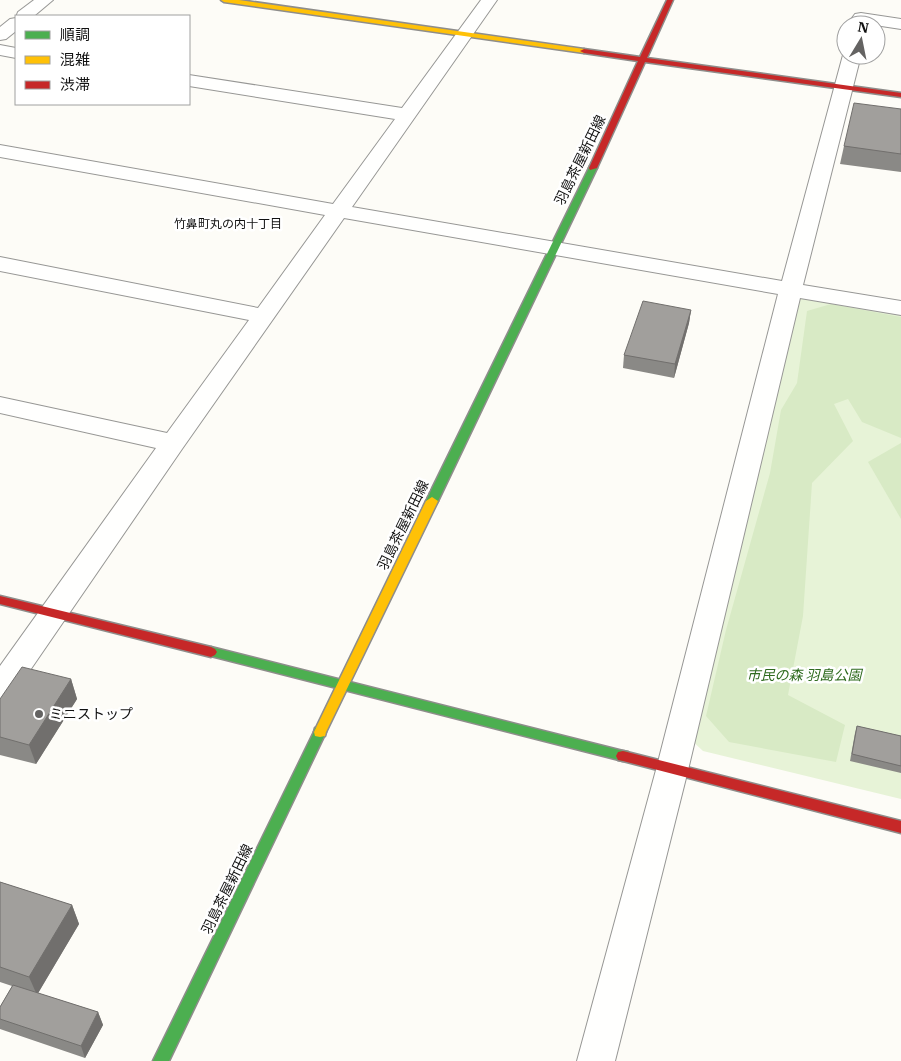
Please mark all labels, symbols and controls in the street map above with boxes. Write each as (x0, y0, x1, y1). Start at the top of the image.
legend (15, 15, 190, 105)
north arrow (836, 15, 886, 65)
text: N (856, 17, 870, 37)
text: 順調 (60, 25, 90, 44)
text: 混雑 (60, 50, 90, 69)
text: 渋滞 (60, 75, 90, 94)
street label: 羽島茶屋新田線 (550, 112, 610, 208)
district label: 竹鼻町丸の内十丁目 (174, 216, 282, 231)
street label: 羽島茶屋新田線 (373, 477, 433, 573)
park label: 市民の森 羽島公園 (747, 666, 863, 684)
place label: ミニストップ (49, 705, 133, 723)
marker: ミニストップ (33, 708, 45, 720)
street label: 羽島茶屋新田線 (197, 841, 257, 937)

